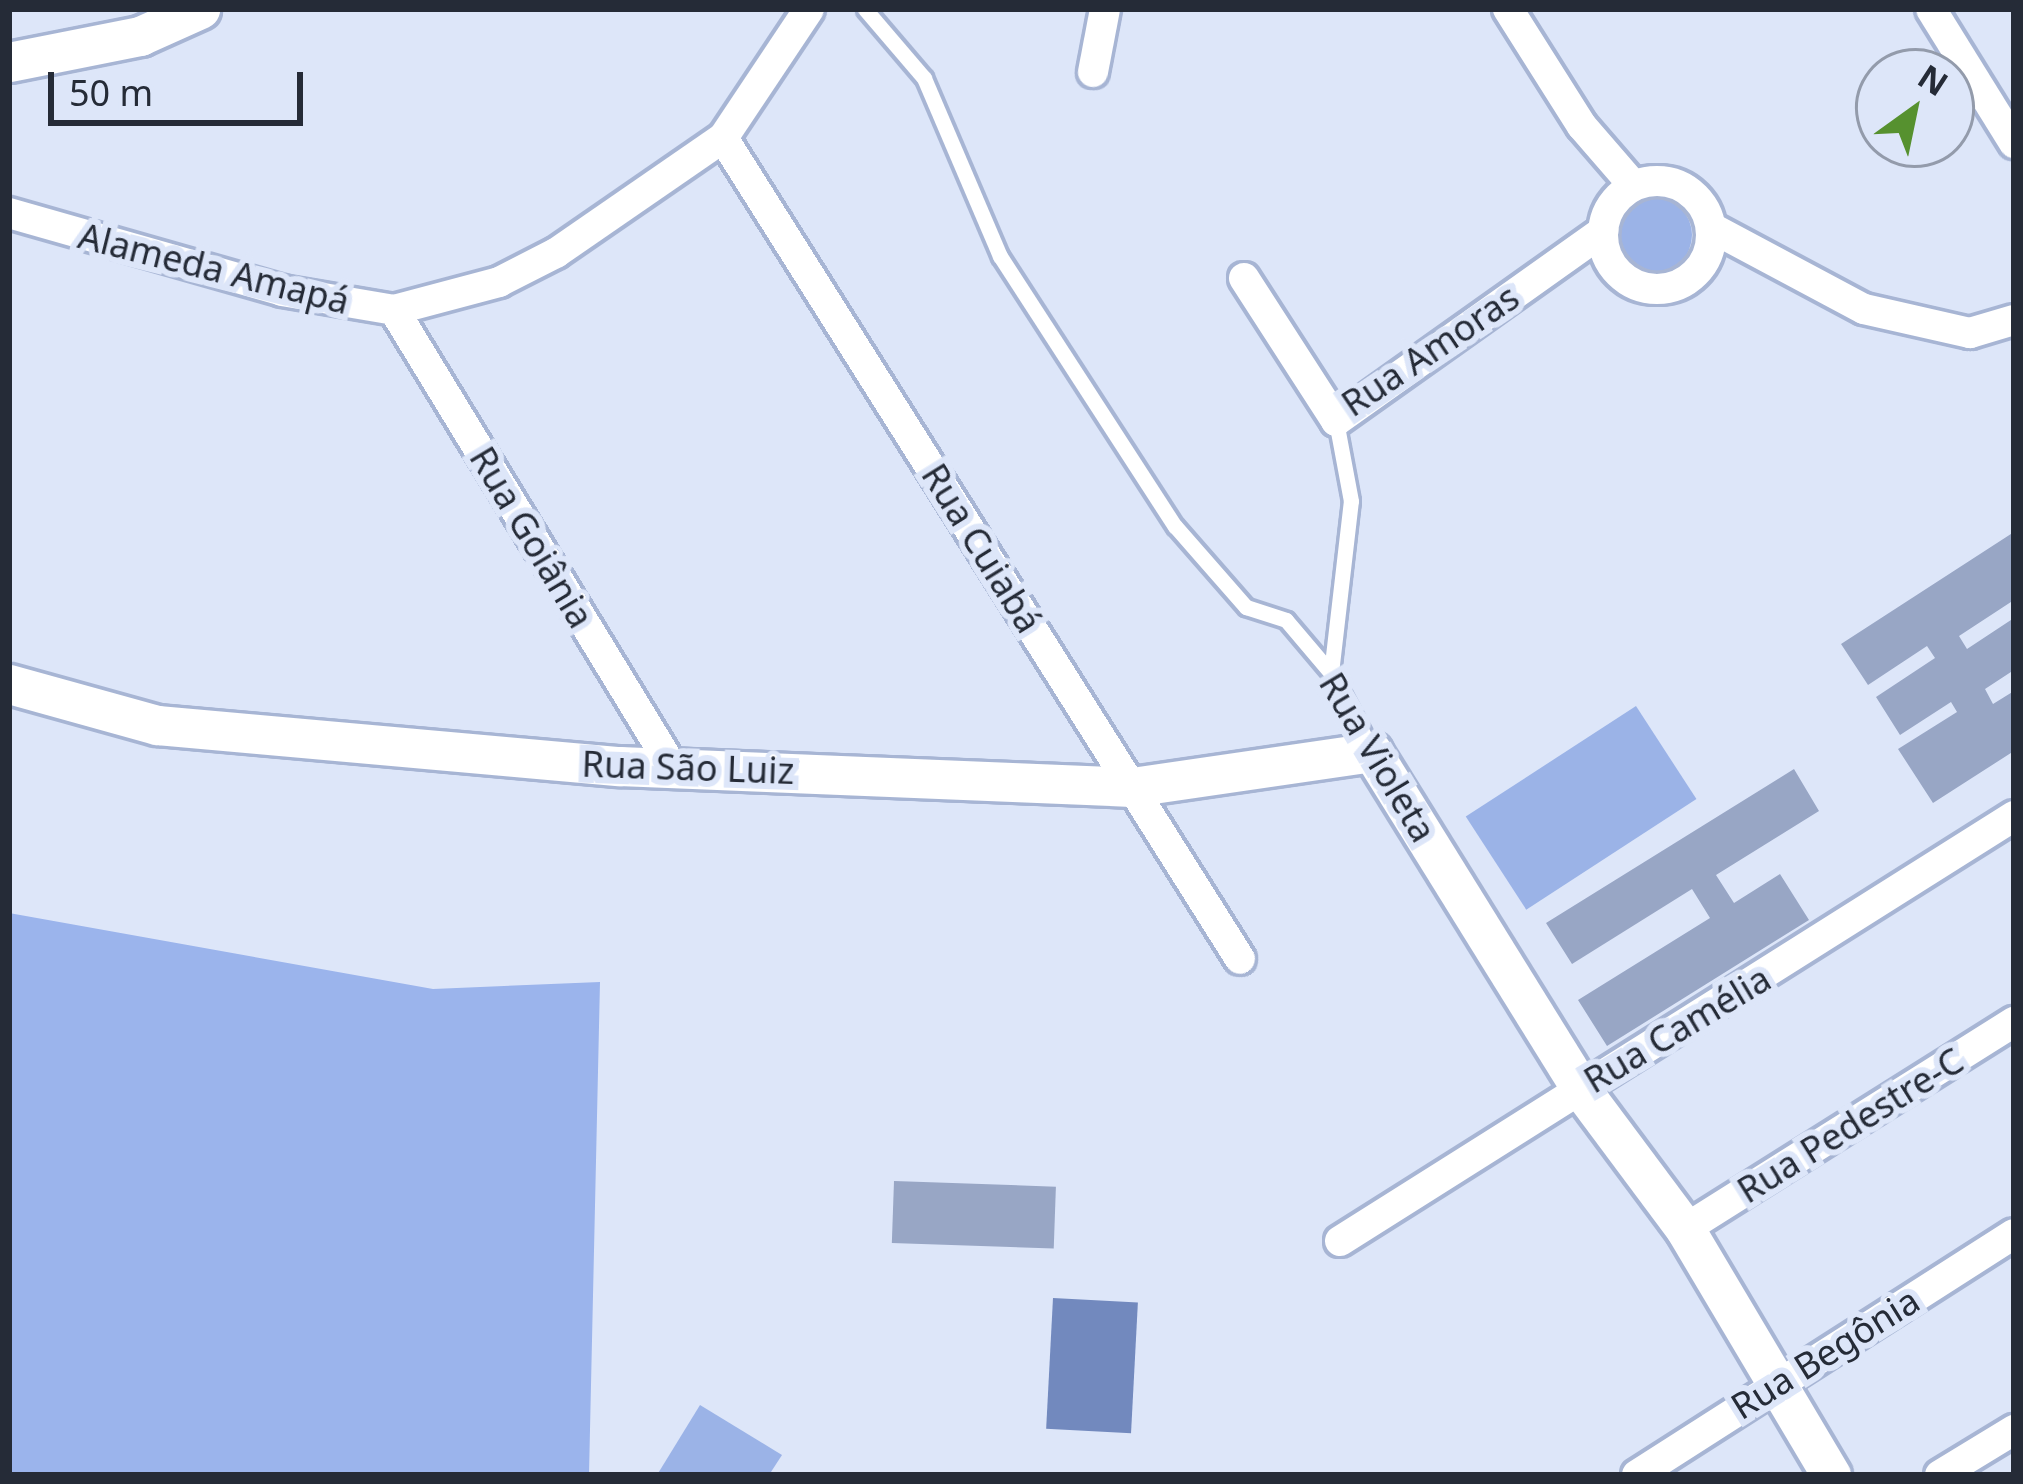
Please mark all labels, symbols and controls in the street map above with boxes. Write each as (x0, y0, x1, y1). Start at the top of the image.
scale bar (54, 48, 309, 122)
north arrow (1855, 48, 1975, 168)
text: N (1910, 54, 1957, 106)
text: 50 m (69, 68, 153, 117)
street label: Alameda Amapá (74, 213, 354, 323)
street label: Rua Amoras (1333, 275, 1527, 425)
street label: Rua Goiânia (461, 439, 603, 635)
street label: Rua Cuiabá (913, 456, 1051, 640)
street label: Rua Violeta (1311, 665, 1445, 849)
street label: Rua São Luiz (581, 742, 795, 792)
street label: Rua Camélia (1576, 956, 1778, 1102)
street label: Rua Pedestre-C (1729, 1038, 1971, 1212)
street label: Rua Begônia (1723, 1278, 1927, 1428)

